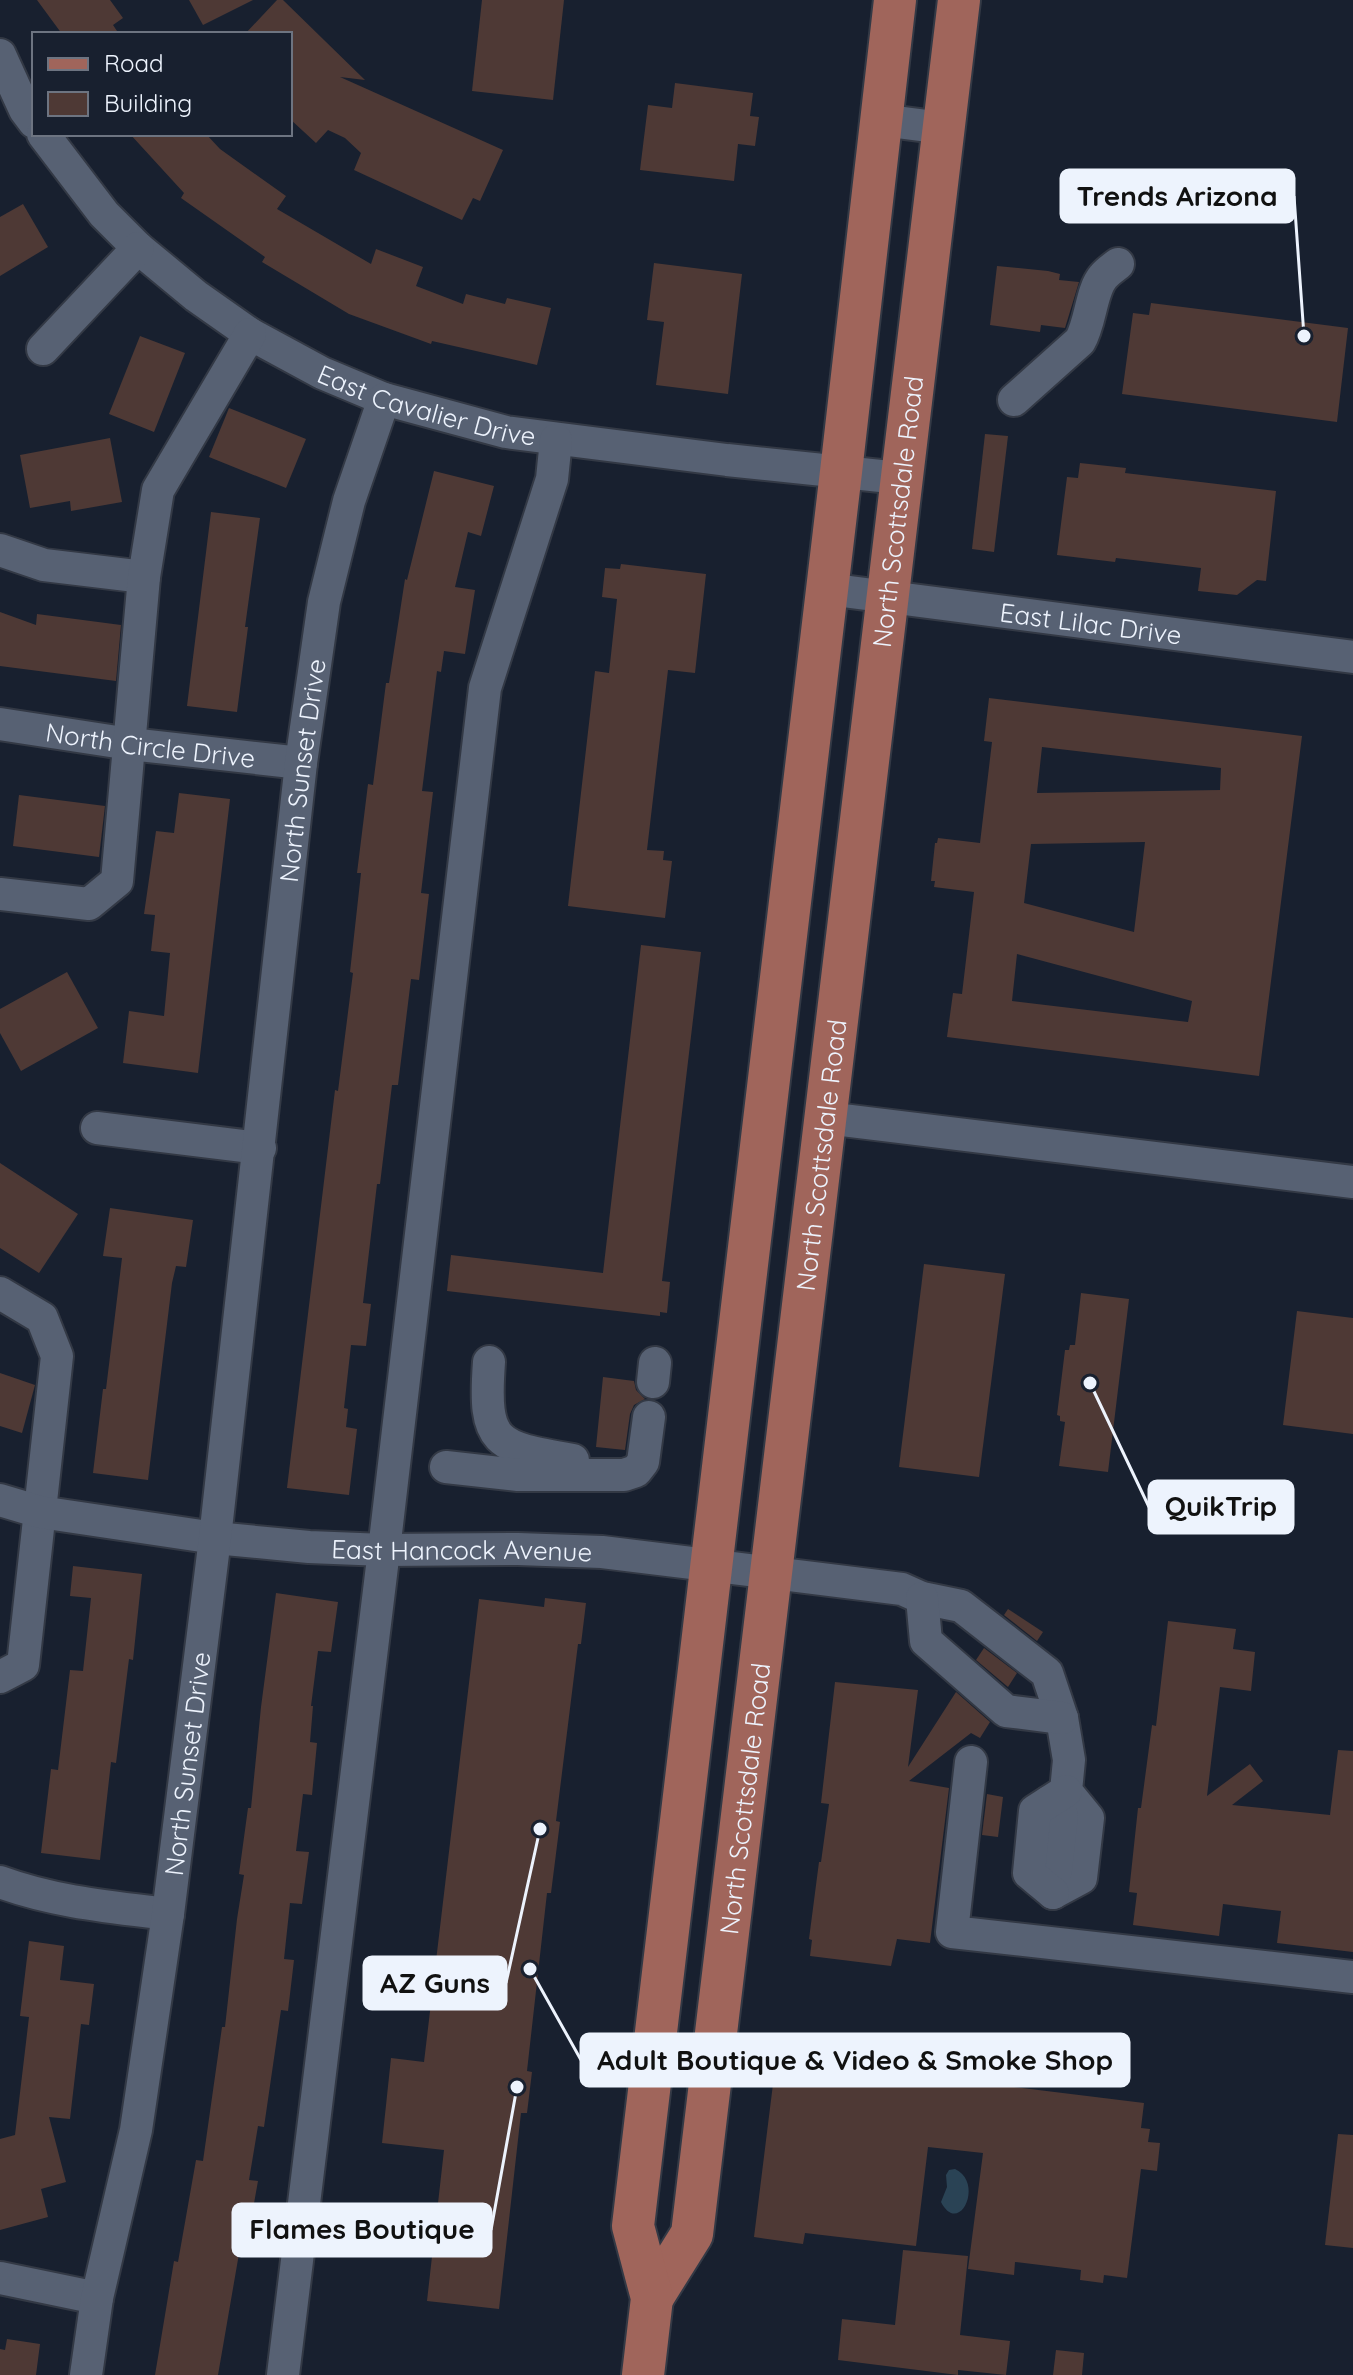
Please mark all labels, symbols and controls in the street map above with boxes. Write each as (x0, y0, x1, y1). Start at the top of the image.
legend (32, 32, 292, 136)
text: Road (104, 48, 164, 78)
text: Building (104, 88, 192, 118)
callout: Trends Arizona (1061, 170, 1294, 222)
text: Trends Arizona (1076, 178, 1278, 213)
street label: East Cavalier Drive (313, 357, 538, 452)
street label: North Scottsdale Road (865, 374, 930, 649)
street label: East Lilac Drive (998, 595, 1184, 651)
street label: North Sunset Drive (271, 656, 332, 884)
street label: North Circle Drive (43, 715, 257, 774)
street label: North Scottsdale Road (788, 1017, 853, 1293)
callout: QuikTrip (1149, 1481, 1293, 1533)
text: QuikTrip (1165, 1488, 1277, 1523)
street label: East Hancock Avenue (331, 1531, 593, 1568)
street label: North Sunset Drive (156, 1650, 217, 1878)
street label: North Scottsdale Road (712, 1661, 777, 1936)
callout: AZ Guns (364, 1957, 506, 2009)
text: AZ Guns (380, 1965, 490, 2000)
callout: Adult Boutique & Video & Smoke Shop (581, 2034, 1129, 2086)
text: Adult Boutique & Video & Smoke Shop (597, 2042, 1113, 2077)
callout: Flames Boutique (233, 2204, 491, 2256)
text: Flames Boutique (249, 2211, 475, 2246)

